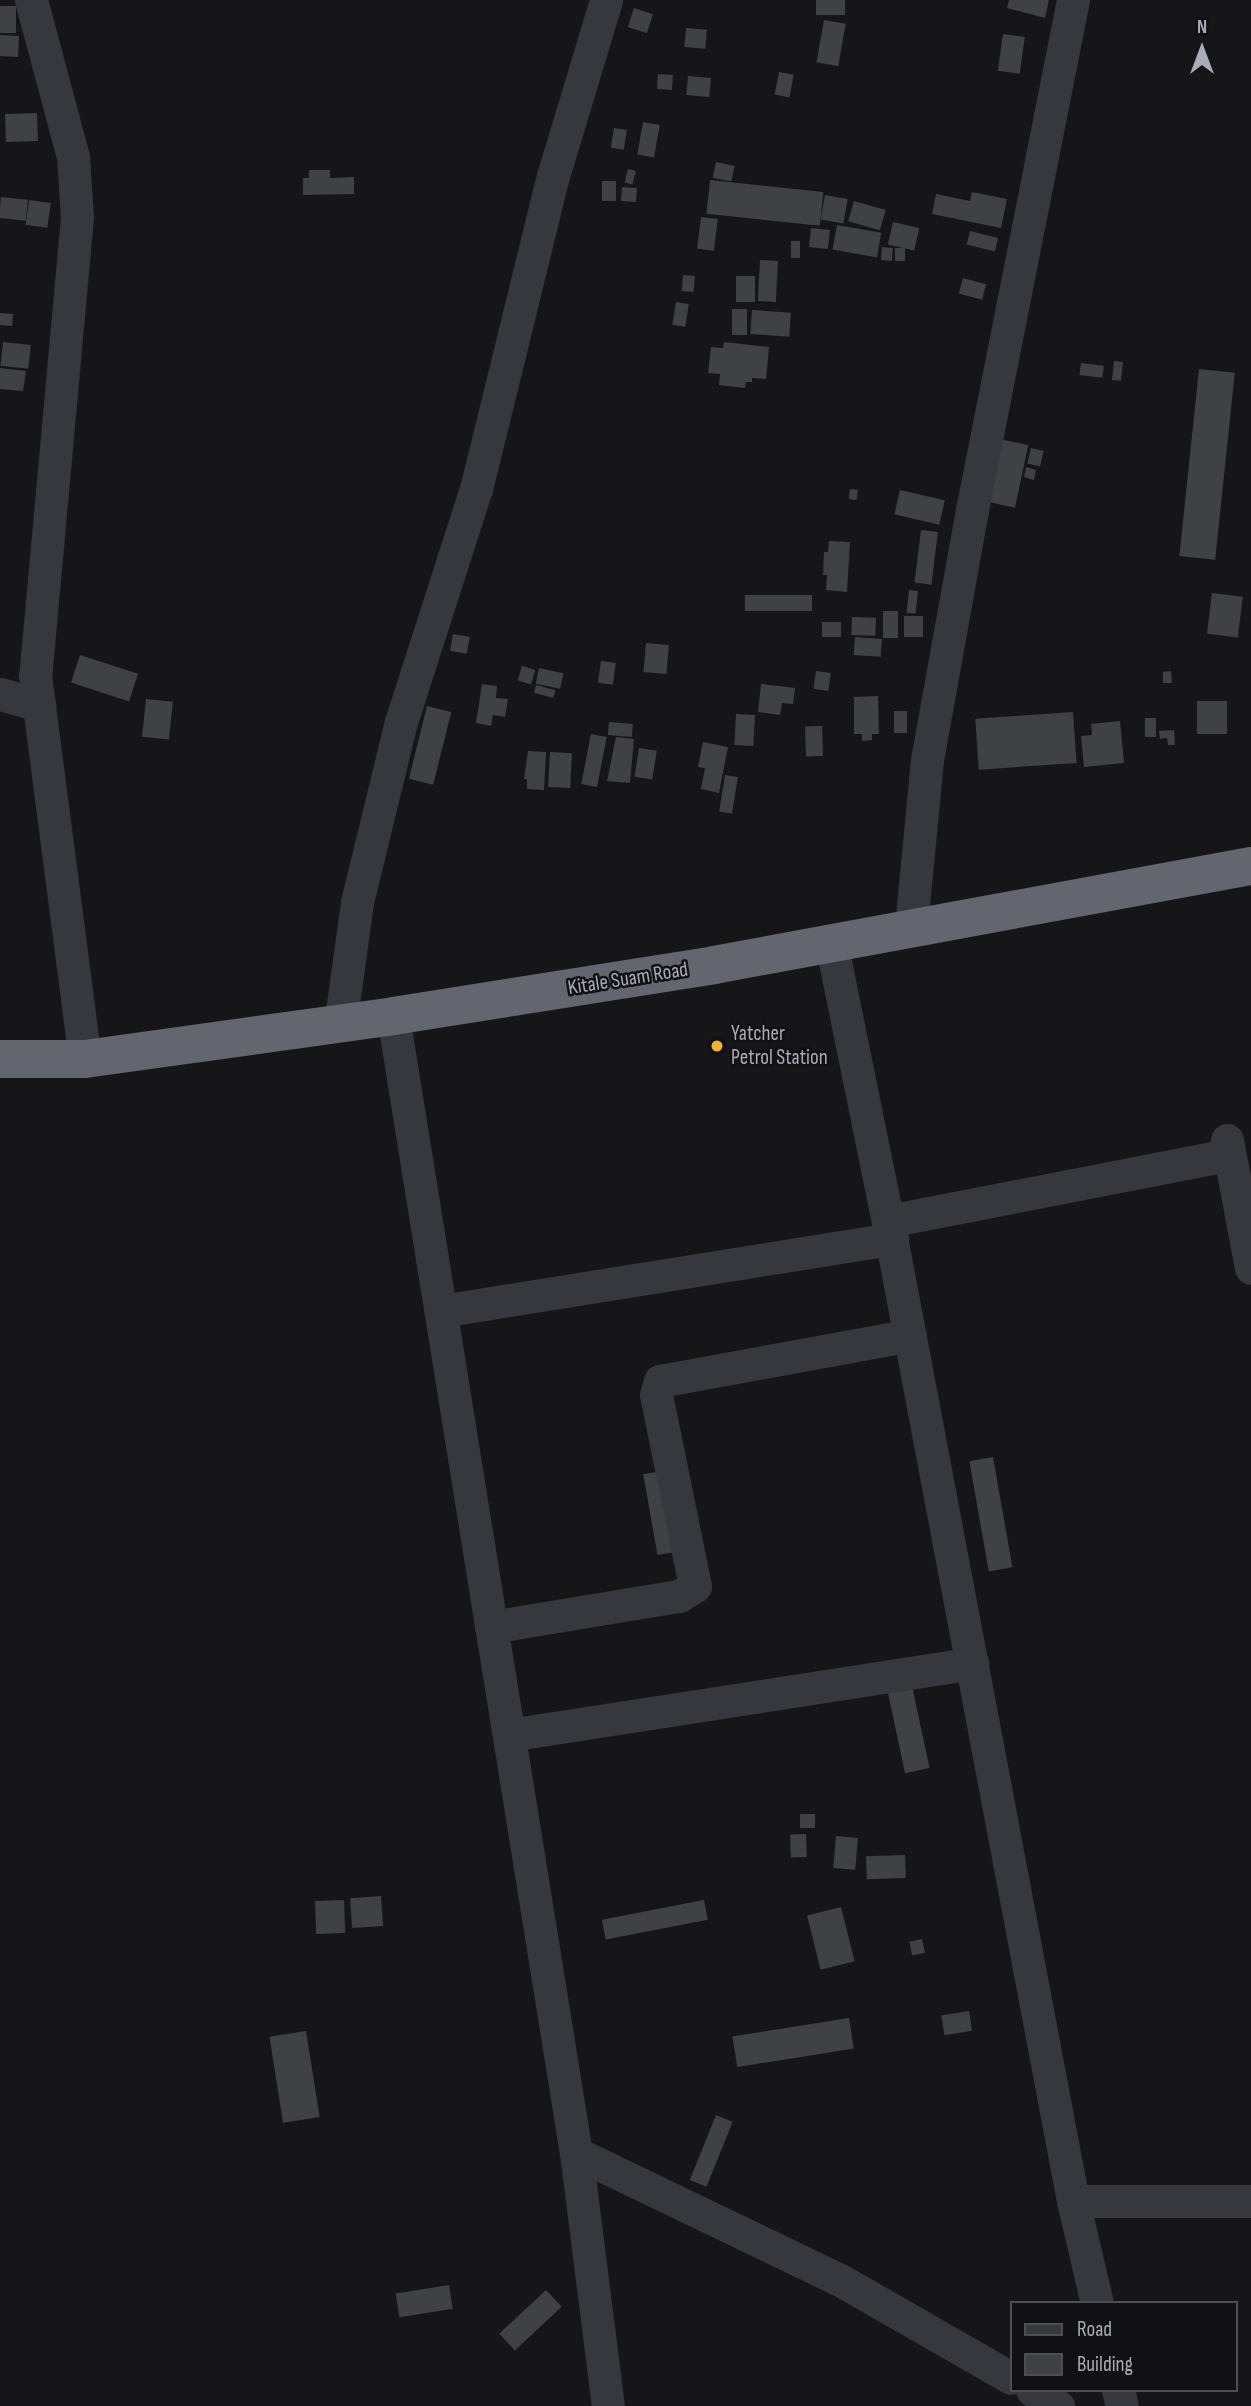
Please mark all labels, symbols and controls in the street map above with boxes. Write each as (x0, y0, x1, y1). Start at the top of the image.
north arrow (1167, 14, 1237, 84)
text: N (1197, 16, 1207, 39)
street label: Kitale Suam Road (566, 957, 690, 1001)
place label: Yatcher Petrol Station (731, 1021, 828, 1071)
marker: Yatcher Petrol Station (709, 1038, 725, 1054)
legend (1010, 2301, 1237, 2392)
text: Road (1077, 2317, 1112, 2342)
text: Building (1077, 2352, 1133, 2377)

